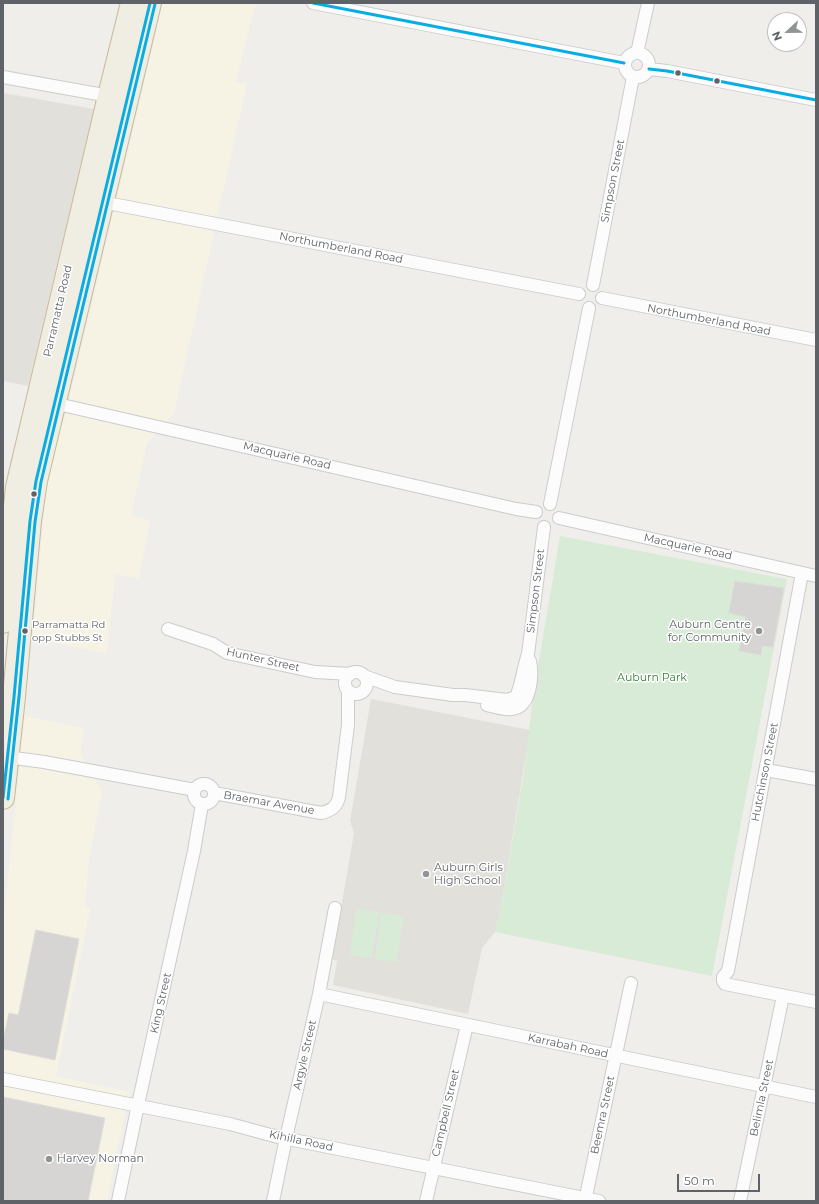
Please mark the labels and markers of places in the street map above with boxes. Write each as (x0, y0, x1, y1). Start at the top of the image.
unlabelled marker (673, 68, 683, 78)
unlabelled marker (712, 76, 722, 86)
unlabelled marker (29, 489, 39, 499)
place label: Auburn Centre for Community (668, 618, 751, 644)
place label: Parramatta Rd opp Stubbs St (32, 619, 105, 642)
marker: Parramatta Rd opp Stubbs St (20, 626, 30, 636)
marker: Auburn Centre for Community (754, 626, 764, 636)
place label: Auburn Girls High School (434, 861, 503, 887)
marker: Auburn Girls High School (421, 869, 431, 879)
place label: Harvey Norman (57, 1152, 144, 1166)
marker: Harvey Norman (44, 1154, 54, 1164)

